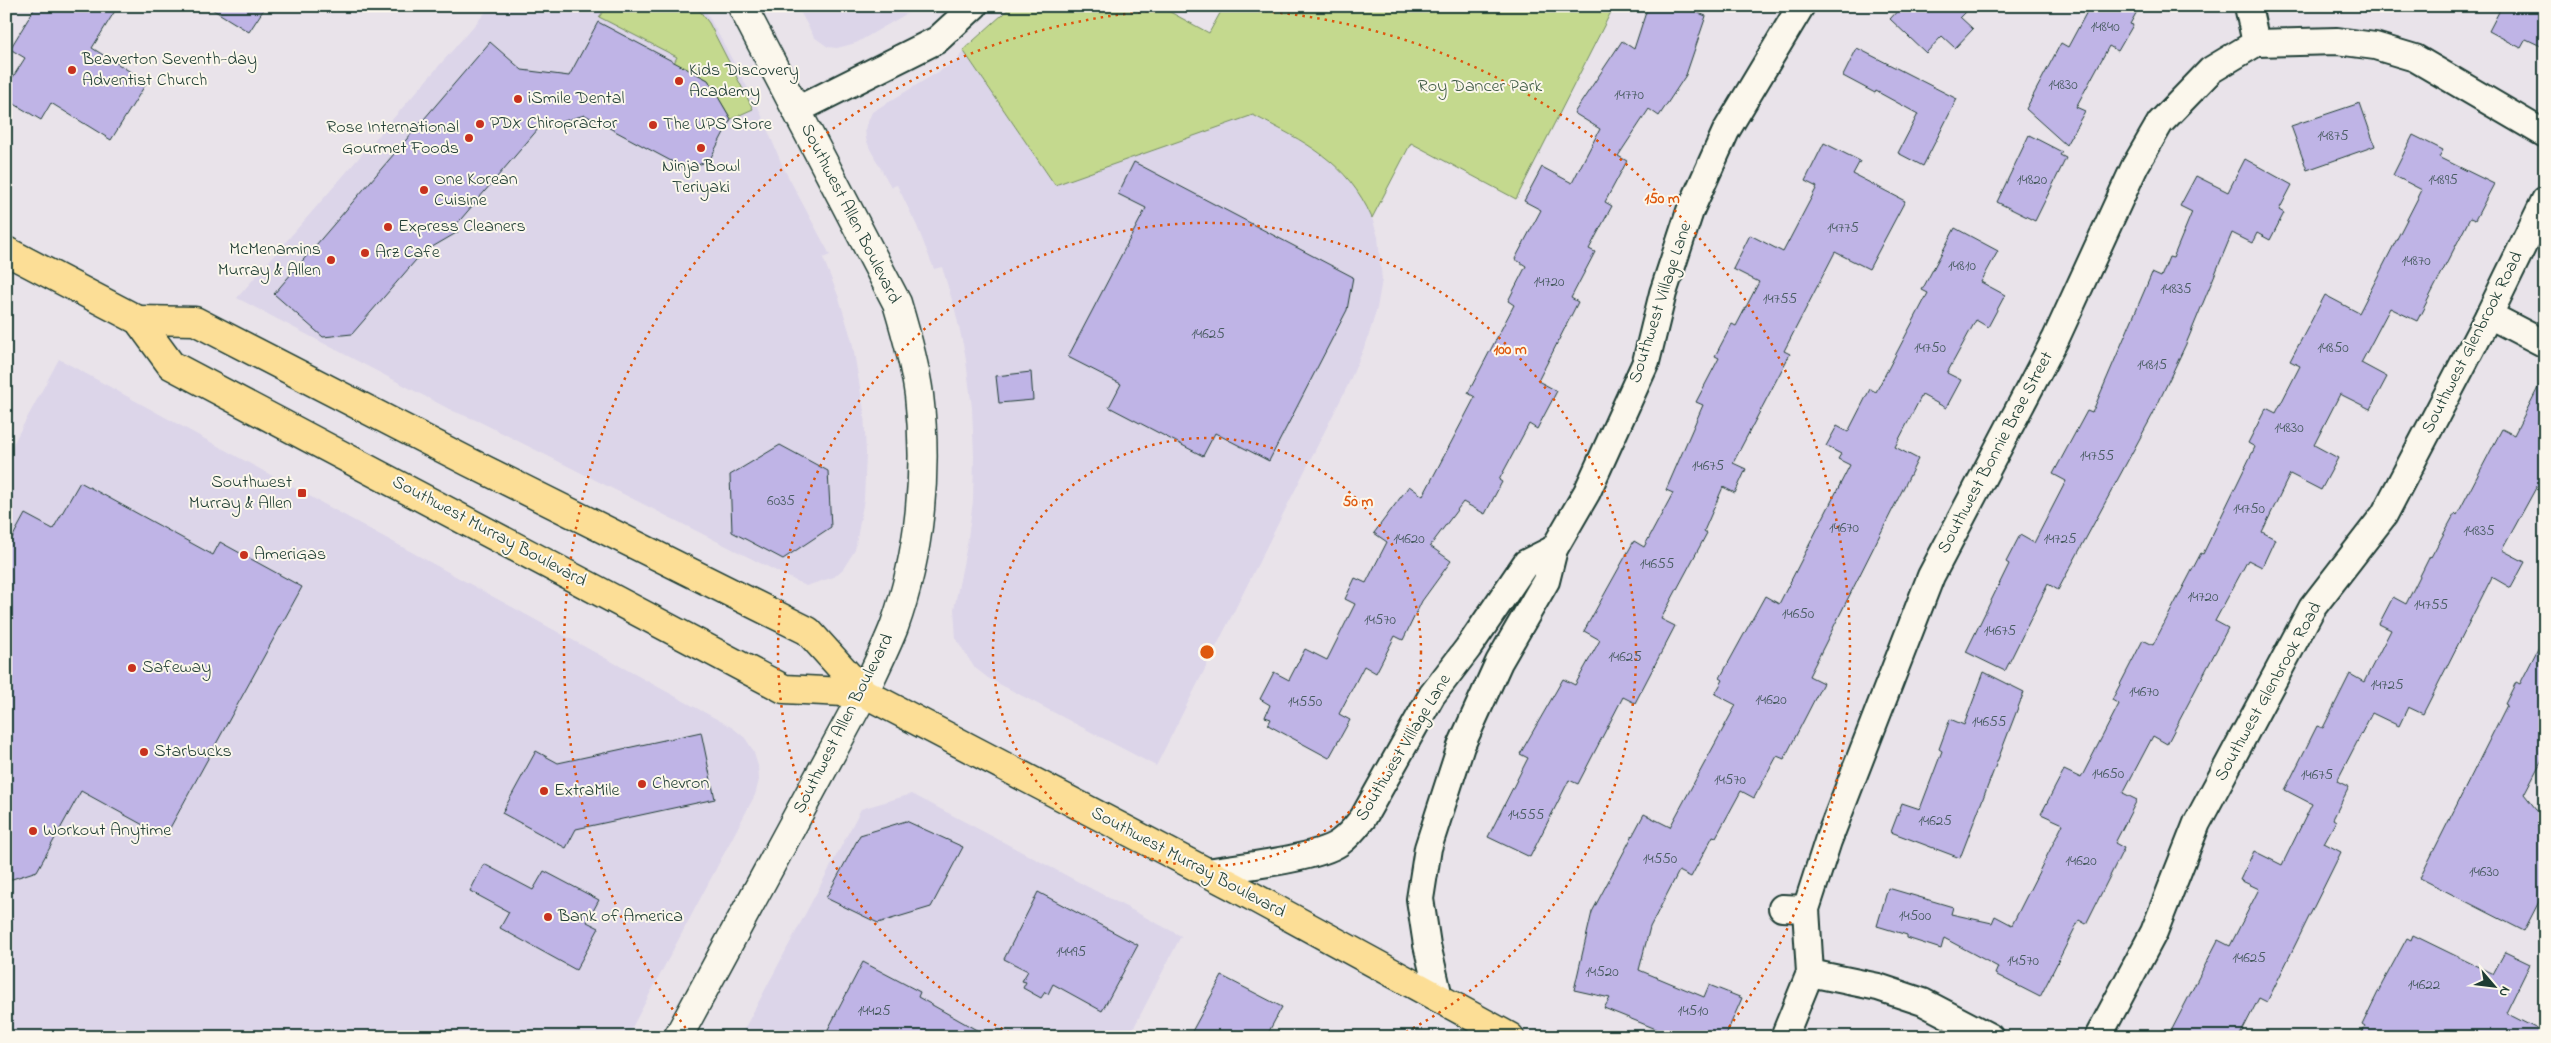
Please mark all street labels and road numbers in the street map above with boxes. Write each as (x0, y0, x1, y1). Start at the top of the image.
street label: Southwest Allen Boulevard (793, 119, 907, 309)
street label: Southwest Village Lane (1623, 218, 1701, 387)
street label: Southwest Glenbrook Road (2416, 247, 2530, 439)
street label: Southwest Bonnie Brae Street (1932, 347, 2060, 559)
street label: Southwest Murray Boulevard (387, 470, 591, 594)
street label: Southwest Glenbrook Road (2209, 598, 2329, 786)
street label: Southwest Allen Boulevard (787, 629, 901, 819)
street label: Southwest Village Lane (1350, 669, 1460, 827)
street label: Southwest Murray Boulevard (1086, 801, 1290, 925)

